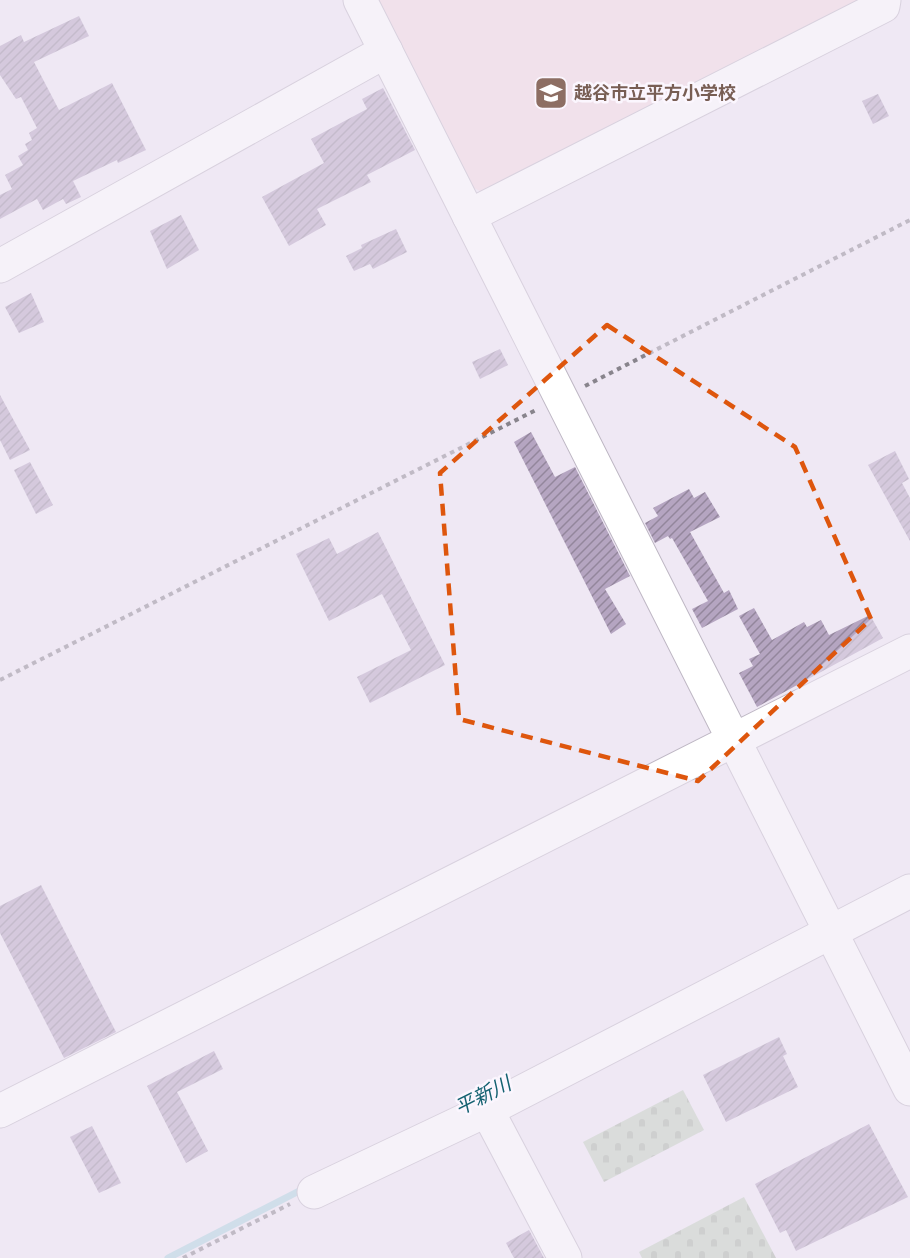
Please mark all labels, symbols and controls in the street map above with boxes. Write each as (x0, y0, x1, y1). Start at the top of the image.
school or university icon: 越谷市立平方小学校 (533, 75, 569, 111)
place label: 越谷市立平方小学校 (574, 82, 736, 104)
water label: 平新川 (451, 1071, 517, 1120)

